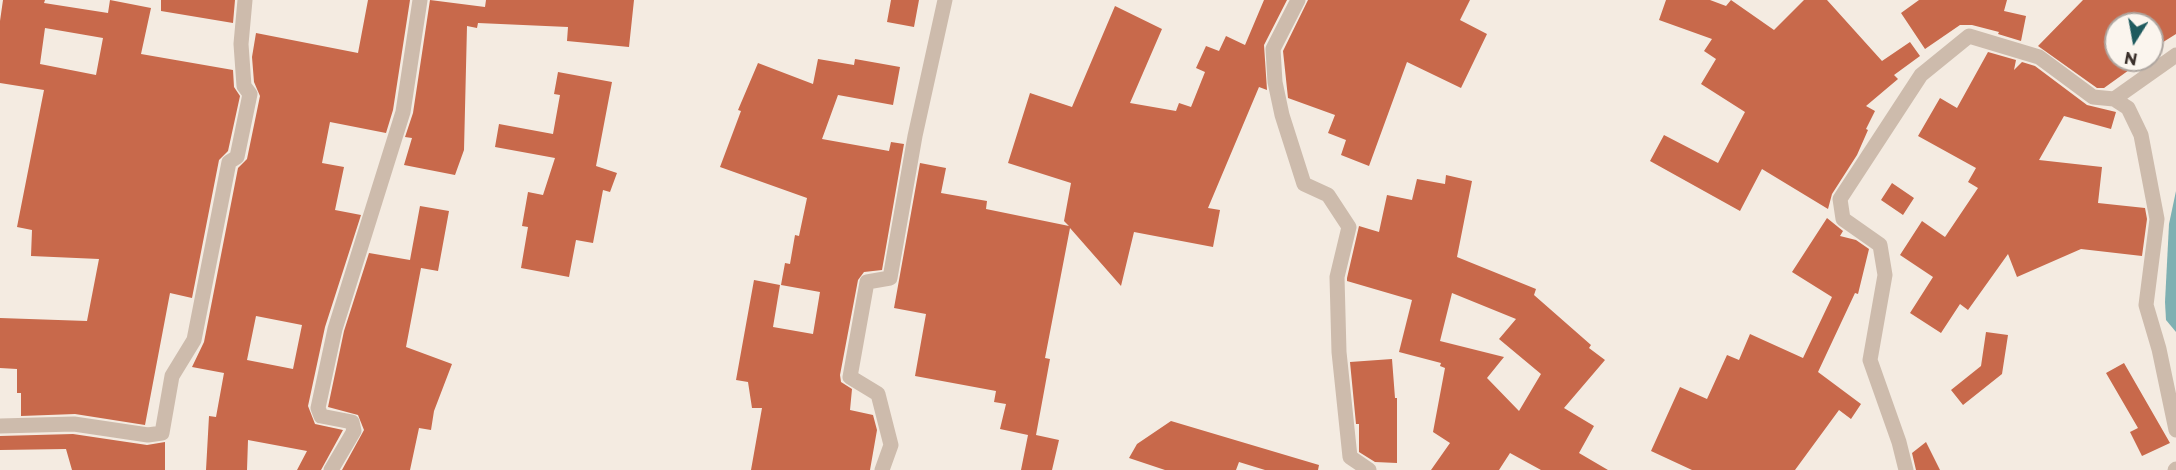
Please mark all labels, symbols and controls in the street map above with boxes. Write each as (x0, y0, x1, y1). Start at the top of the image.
north arrow (2104, 12, 2164, 72)
text: N (2123, 48, 2139, 69)

